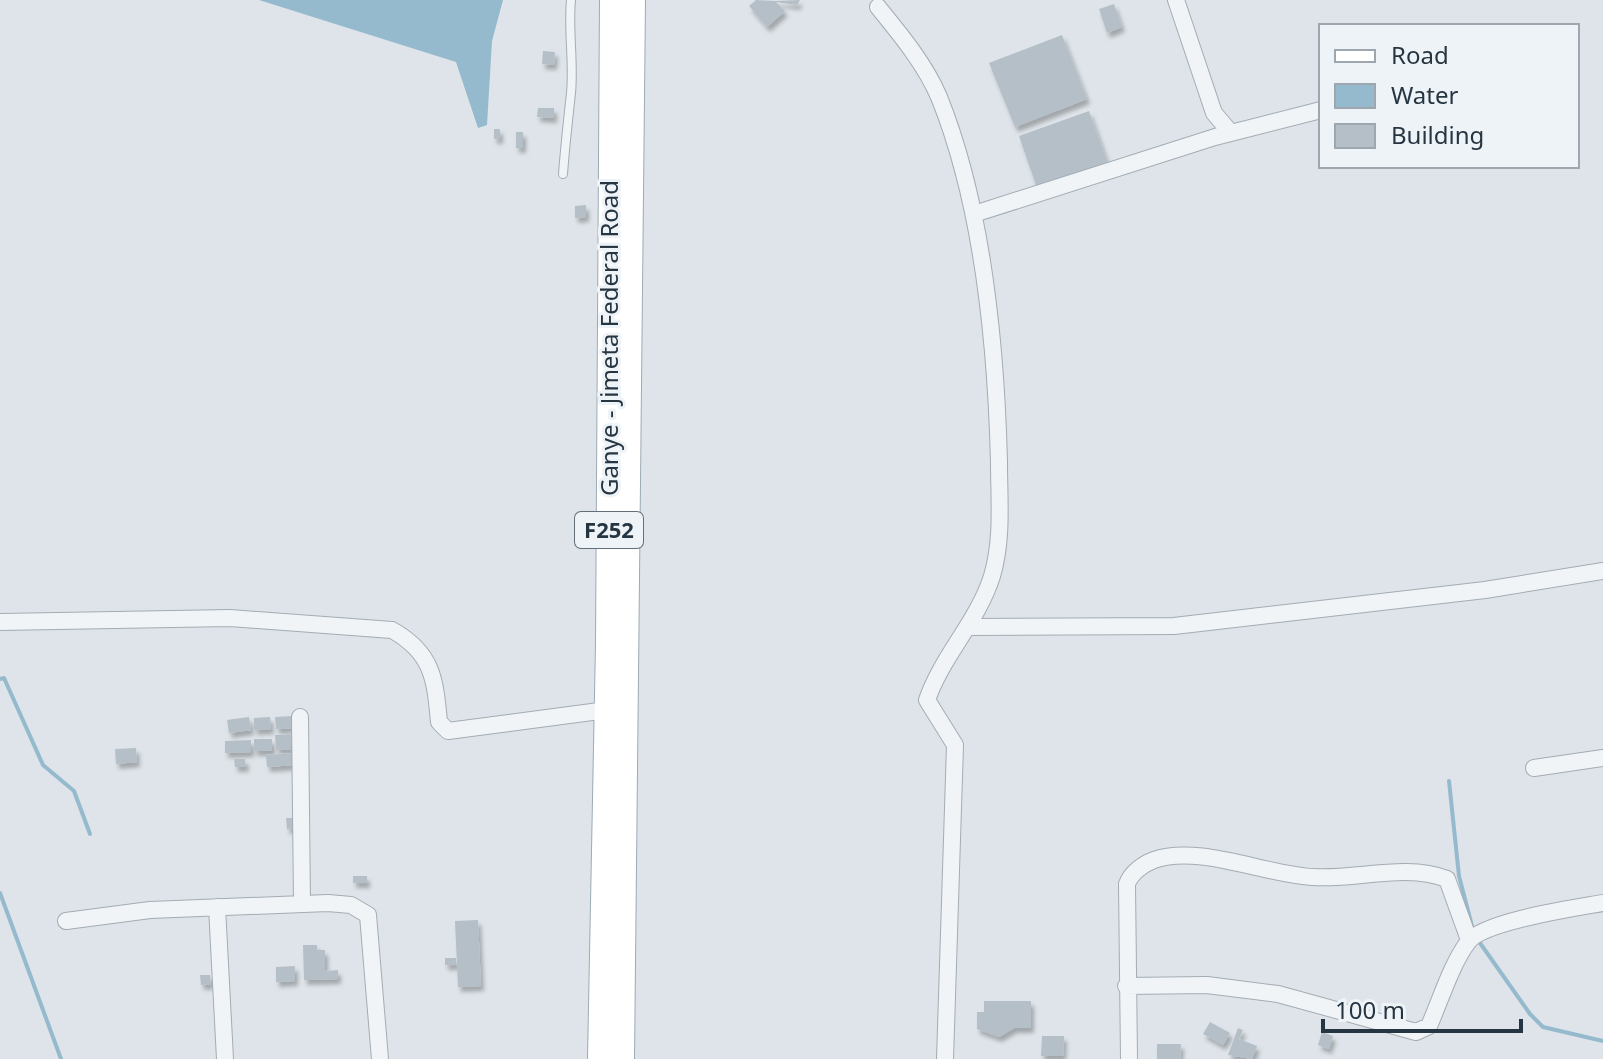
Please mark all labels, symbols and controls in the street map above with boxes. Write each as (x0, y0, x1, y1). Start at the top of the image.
legend (1319, 24, 1579, 168)
text: Road (1391, 38, 1449, 71)
text: Water (1391, 78, 1459, 111)
text: Building (1391, 118, 1484, 151)
street label: Ganye - Jimeta Federal Road (592, 180, 625, 496)
road number: F252 (575, 512, 643, 548)
scale bar (1323, 983, 1521, 1033)
text: 100 m (1335, 993, 1405, 1026)

